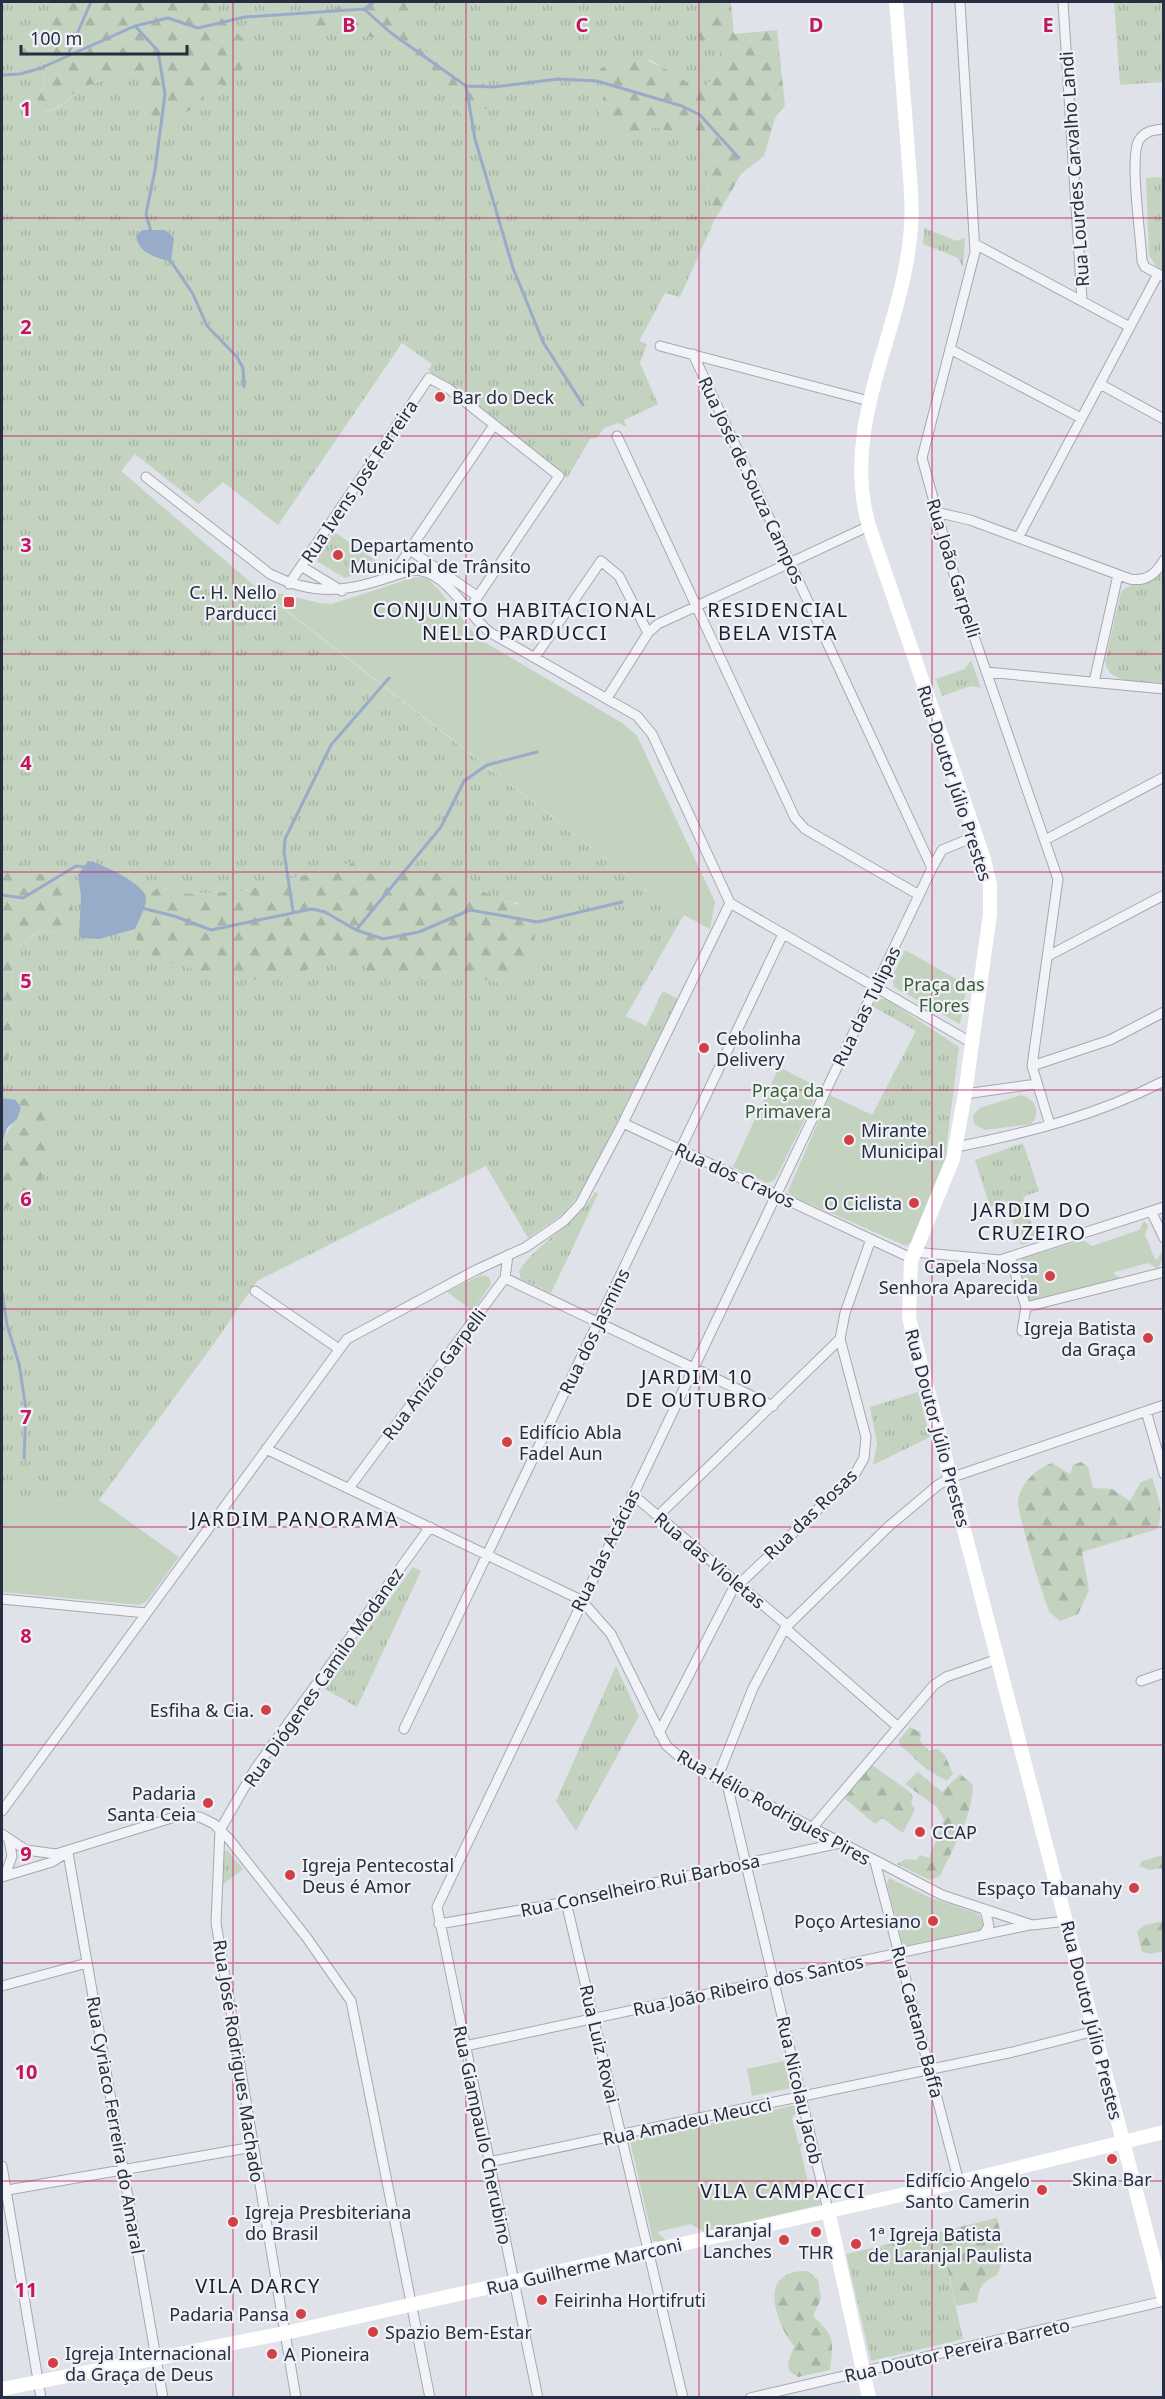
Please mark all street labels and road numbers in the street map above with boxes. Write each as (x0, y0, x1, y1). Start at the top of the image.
street label: Rua Lourdes Carvalho Landi (1054, 50, 1094, 288)
street label: Rua José de Souza Campos (693, 372, 811, 588)
street label: Rua Ivens José Ferreira (295, 395, 423, 567)
street label: Rua João Garpelli (921, 495, 987, 641)
street label: Rua Doutor Júlio Prestes (912, 682, 998, 884)
street label: Rua das Tulipas (827, 942, 905, 1070)
street label: Rua dos Cravos (671, 1137, 799, 1213)
street label: Rua dos Jasmins (553, 1264, 635, 1398)
street label: Rua Anízio Garpelli (377, 1303, 491, 1445)
street label: Rua Doutor Júlio Prestes (900, 1326, 976, 1530)
street label: Rua das Rosas (758, 1463, 862, 1565)
street label: Rua das Acácias (565, 1485, 645, 1615)
street label: Rua das Violetas (649, 1506, 771, 1614)
street label: Rua Diógenes Camilo Modanez (238, 1563, 408, 1791)
street label: Rua Hélio Rodrigues Pires (673, 1744, 875, 1870)
street label: Rua Conselheiro Rui Barbosa (518, 1848, 762, 1922)
street label: Rua Doutor Júlio Prestes (1056, 1918, 1128, 2122)
street label: Rua José Rodrigues Machado (208, 1938, 270, 2184)
street label: Rua Caetano Baffa (886, 1943, 950, 2101)
street label: Rua João Ribeiro dos Santos (630, 1949, 866, 2021)
street label: Rua Luiz Rovai (575, 1982, 625, 2106)
street label: Rua Cyriaco Ferreira do Amaral (81, 1994, 151, 2256)
street label: Rua Nicolau Jacob (771, 2014, 829, 2166)
street label: Rua Giampaulo Cherubino (448, 2023, 518, 2247)
street label: Rua Amadeu Meucci (600, 2091, 774, 2151)
street label: Rua Guilherme Marconi (484, 2232, 684, 2300)
street label: Rua Doutor Pereira Barreto (842, 2312, 1072, 2388)

